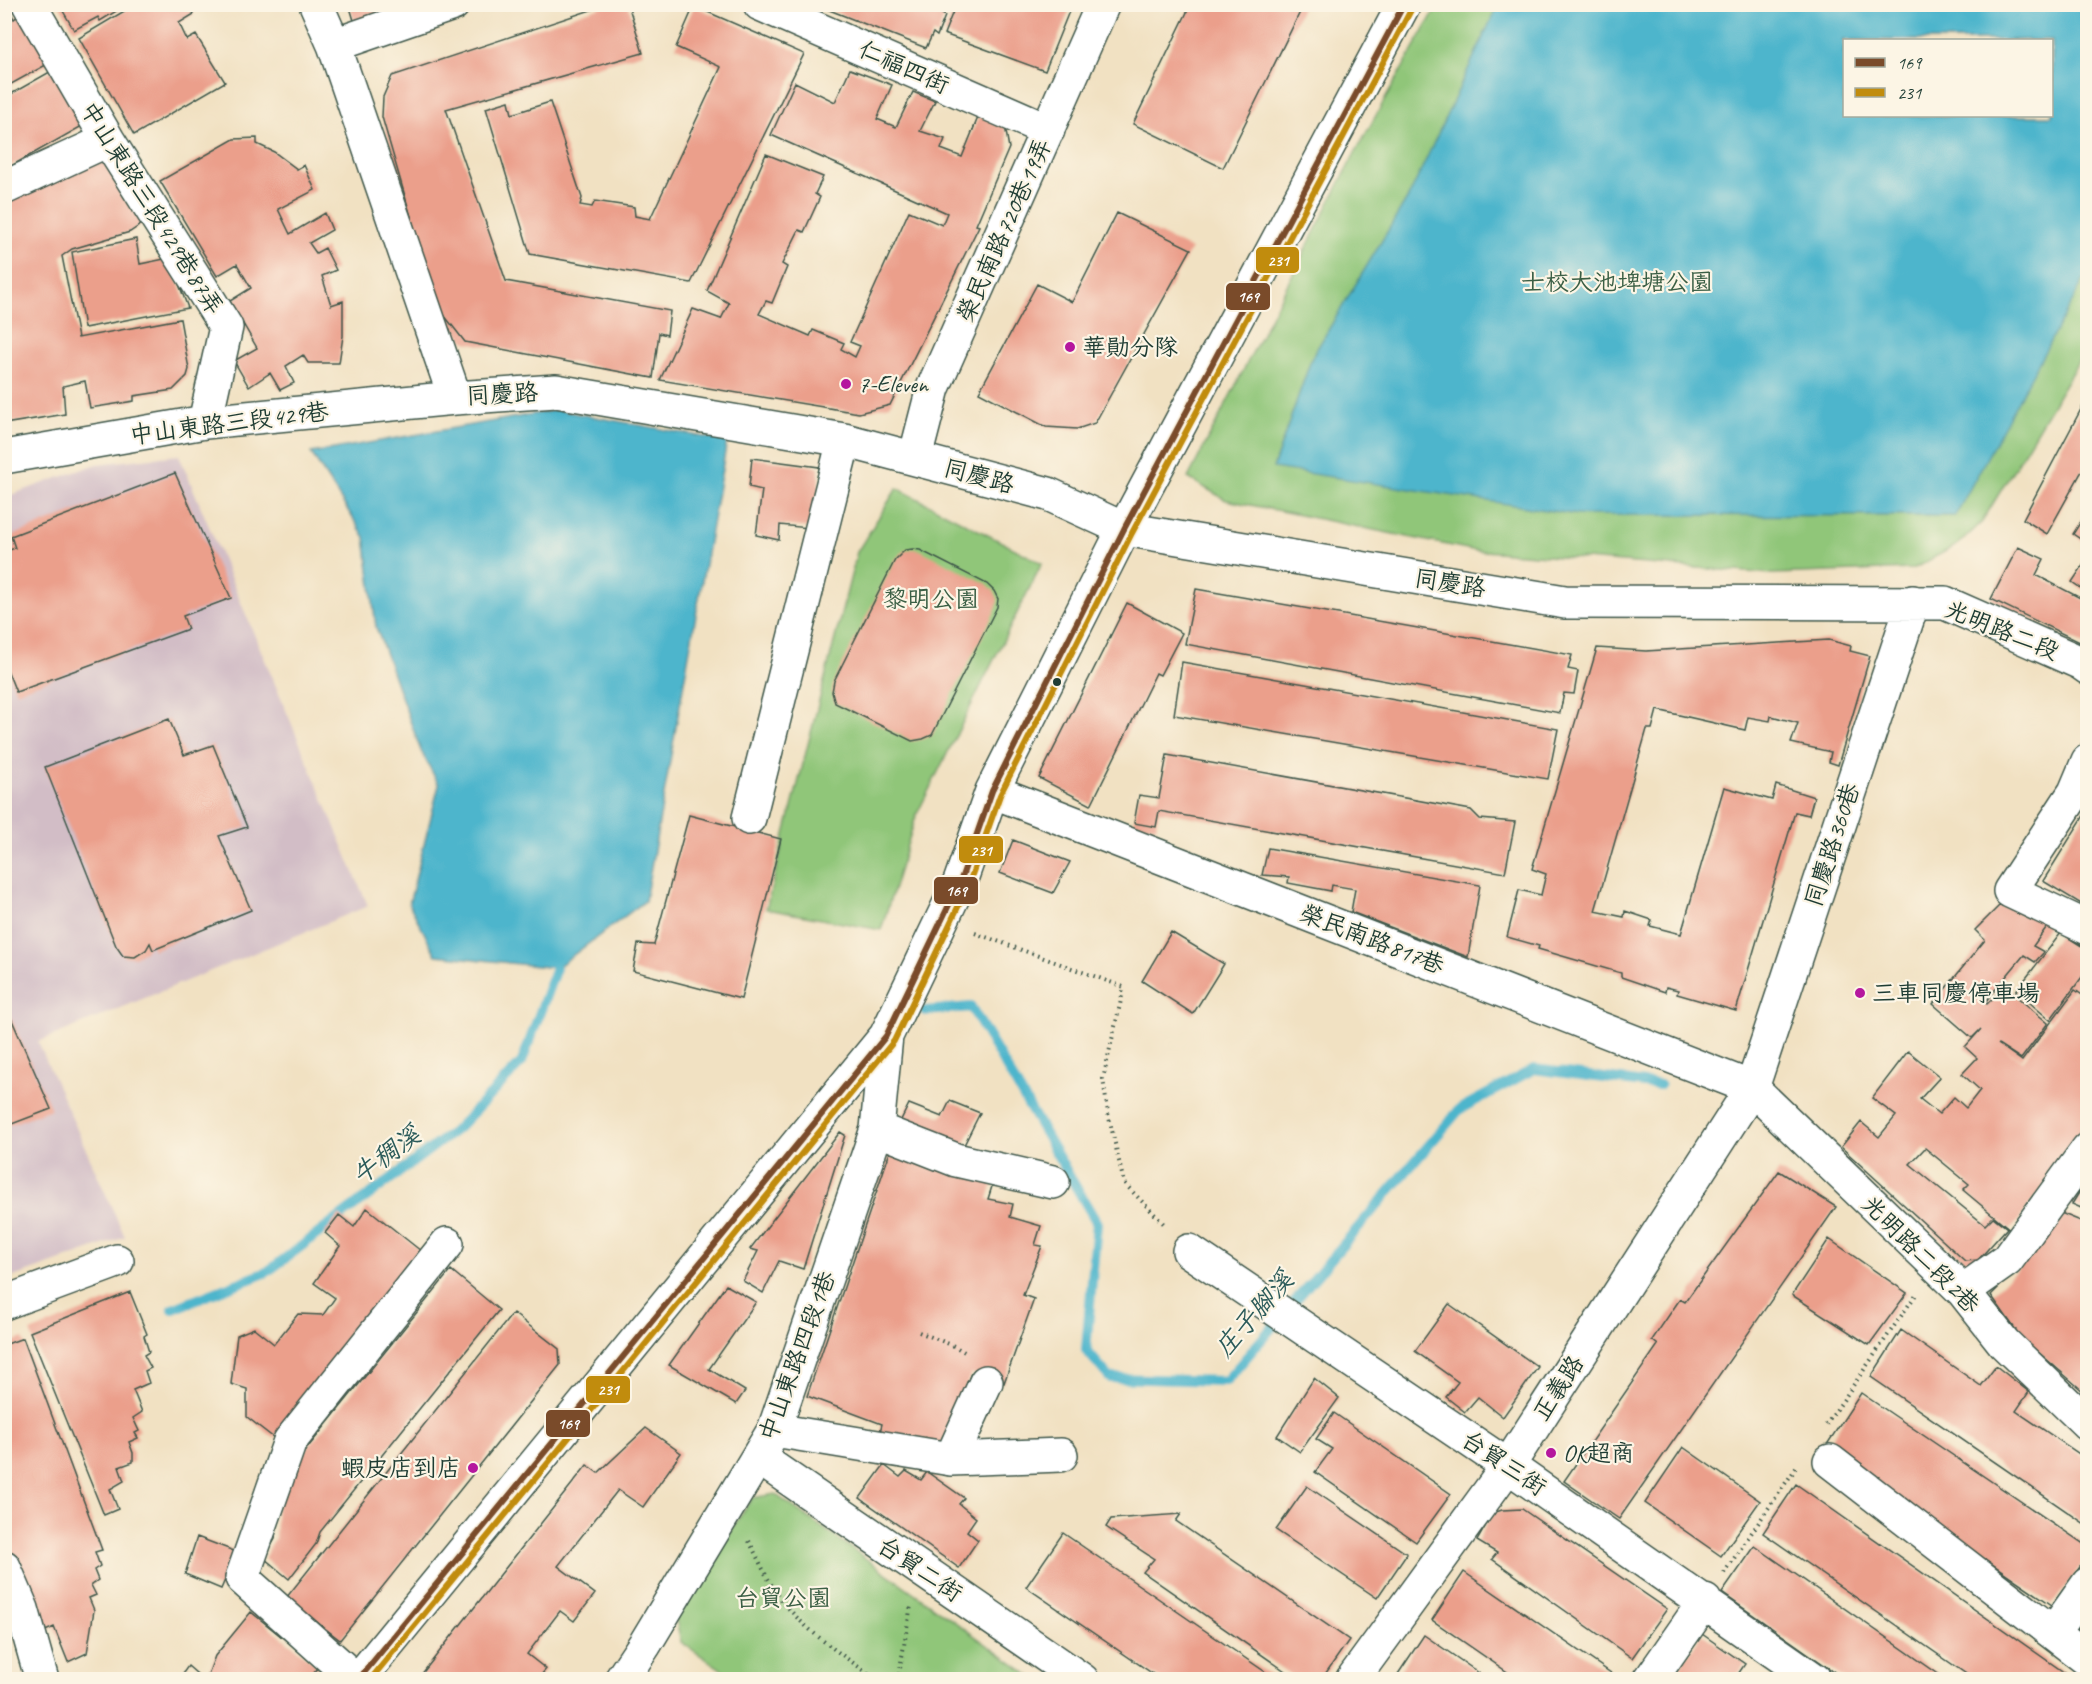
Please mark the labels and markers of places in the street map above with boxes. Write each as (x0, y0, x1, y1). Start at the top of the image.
place label: 華勛分隊 (1082, 332, 1178, 362)
marker: 華勛分隊 (1063, 340, 1077, 354)
place label: 7-Eleven (858, 369, 929, 399)
marker: 7-Eleven (839, 377, 853, 391)
unlabelled marker (1051, 676, 1063, 688)
place label: 三車同慶停車場 (1872, 978, 2040, 1008)
marker: 三車同慶停車場 (1853, 986, 1867, 1000)
place label: OK超商 (1563, 1438, 1635, 1468)
marker: OK超商 (1544, 1446, 1558, 1460)
place label: 蝦皮店到店 (341, 1453, 461, 1483)
marker: 蝦皮店到店 (466, 1461, 480, 1475)

